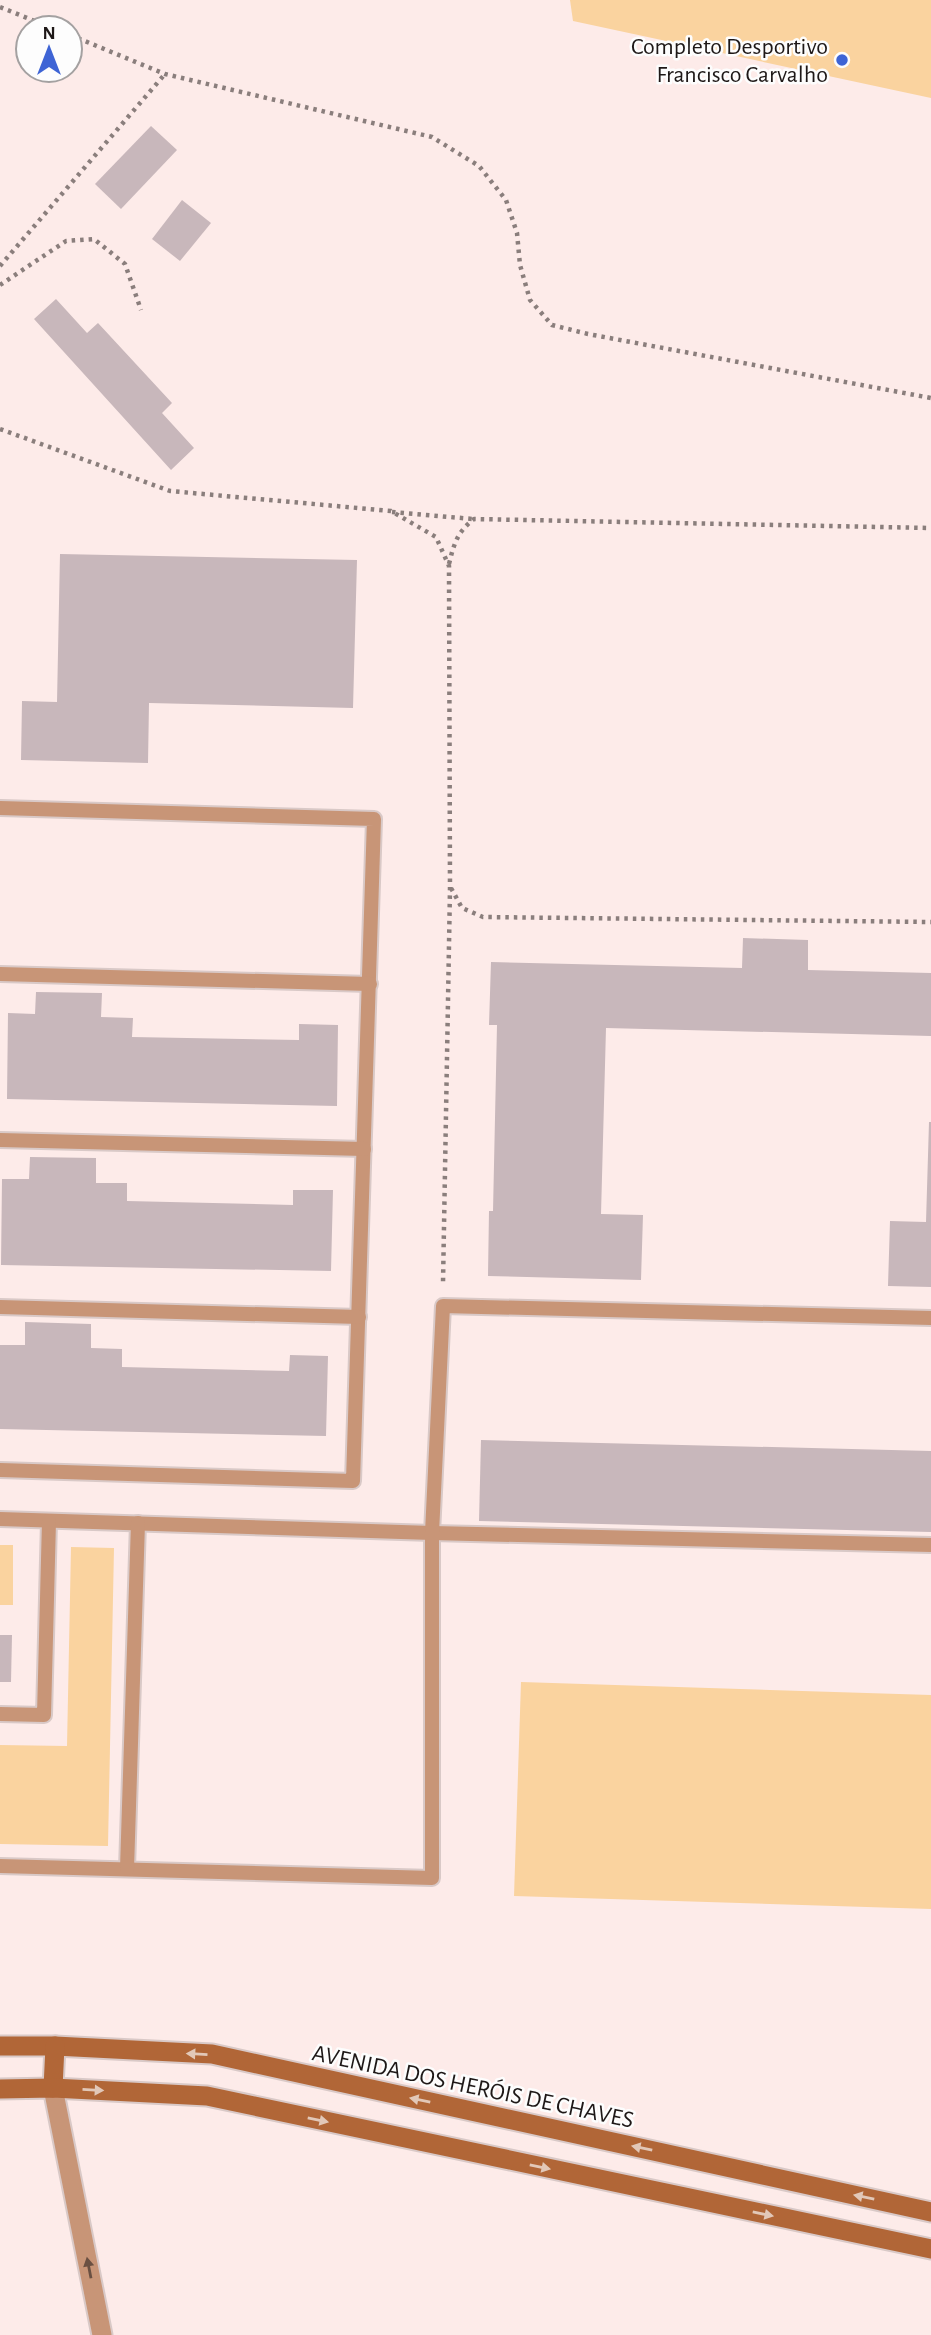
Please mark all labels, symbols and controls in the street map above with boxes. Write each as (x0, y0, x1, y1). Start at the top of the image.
north arrow (14, 14, 84, 84)
text: N (42, 24, 56, 43)
place label: Completo Desportivo Francisco Carvalho (631, 35, 828, 87)
marker: Completo Desportivo Francisco Carvalho (834, 52, 850, 68)
street label: AVENIDA DOS HERÓIS DE CHAVES (310, 2039, 636, 2133)
one-way arrow (186, 2048, 208, 2059)
one-way arrow (82, 2085, 104, 2096)
one-way arrow (409, 2094, 431, 2105)
one-way arrow (307, 2114, 329, 2125)
one-way arrow (631, 2143, 653, 2154)
one-way arrow (529, 2161, 551, 2172)
one-way arrow (853, 2191, 875, 2202)
one-way arrow (752, 2208, 774, 2219)
one-way arrow (83, 2257, 94, 2279)

